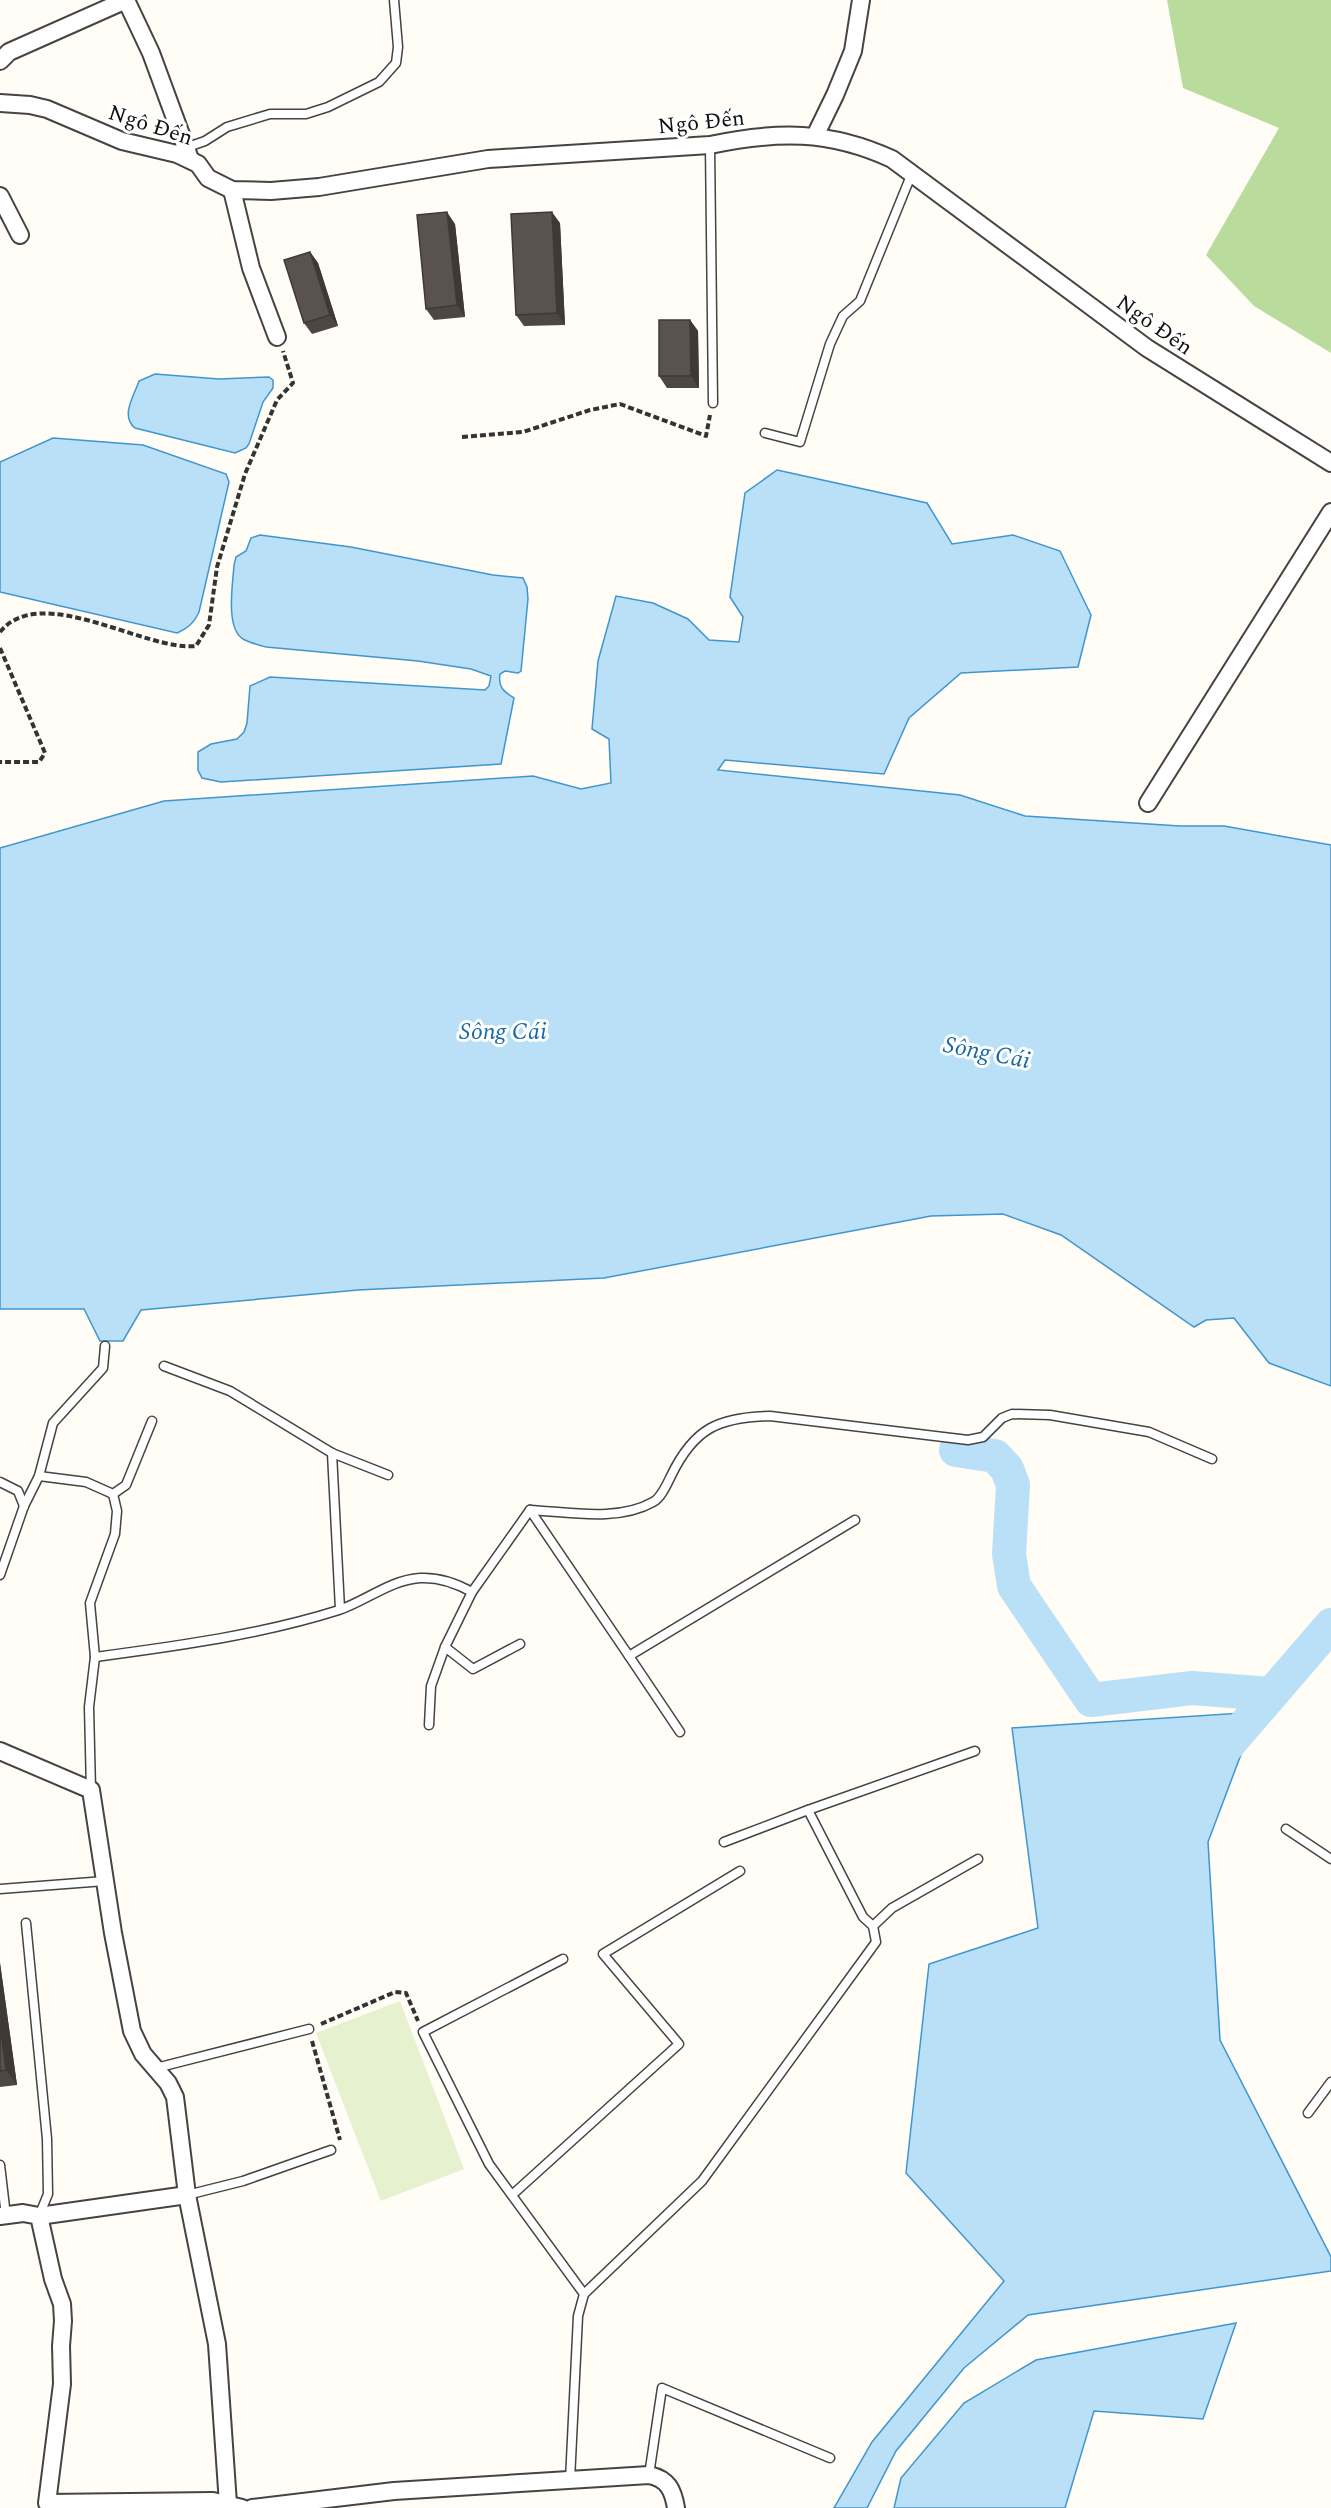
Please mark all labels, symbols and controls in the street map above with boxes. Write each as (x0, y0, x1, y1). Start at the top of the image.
street label: Ngô Đến (104, 96, 197, 155)
street label: Ngô Đến (656, 102, 746, 143)
street label: Ngô Đến (1109, 287, 1199, 364)
water label: Sông Cái (459, 1014, 547, 1050)
water label: Sông Cái (940, 1027, 1033, 1079)

